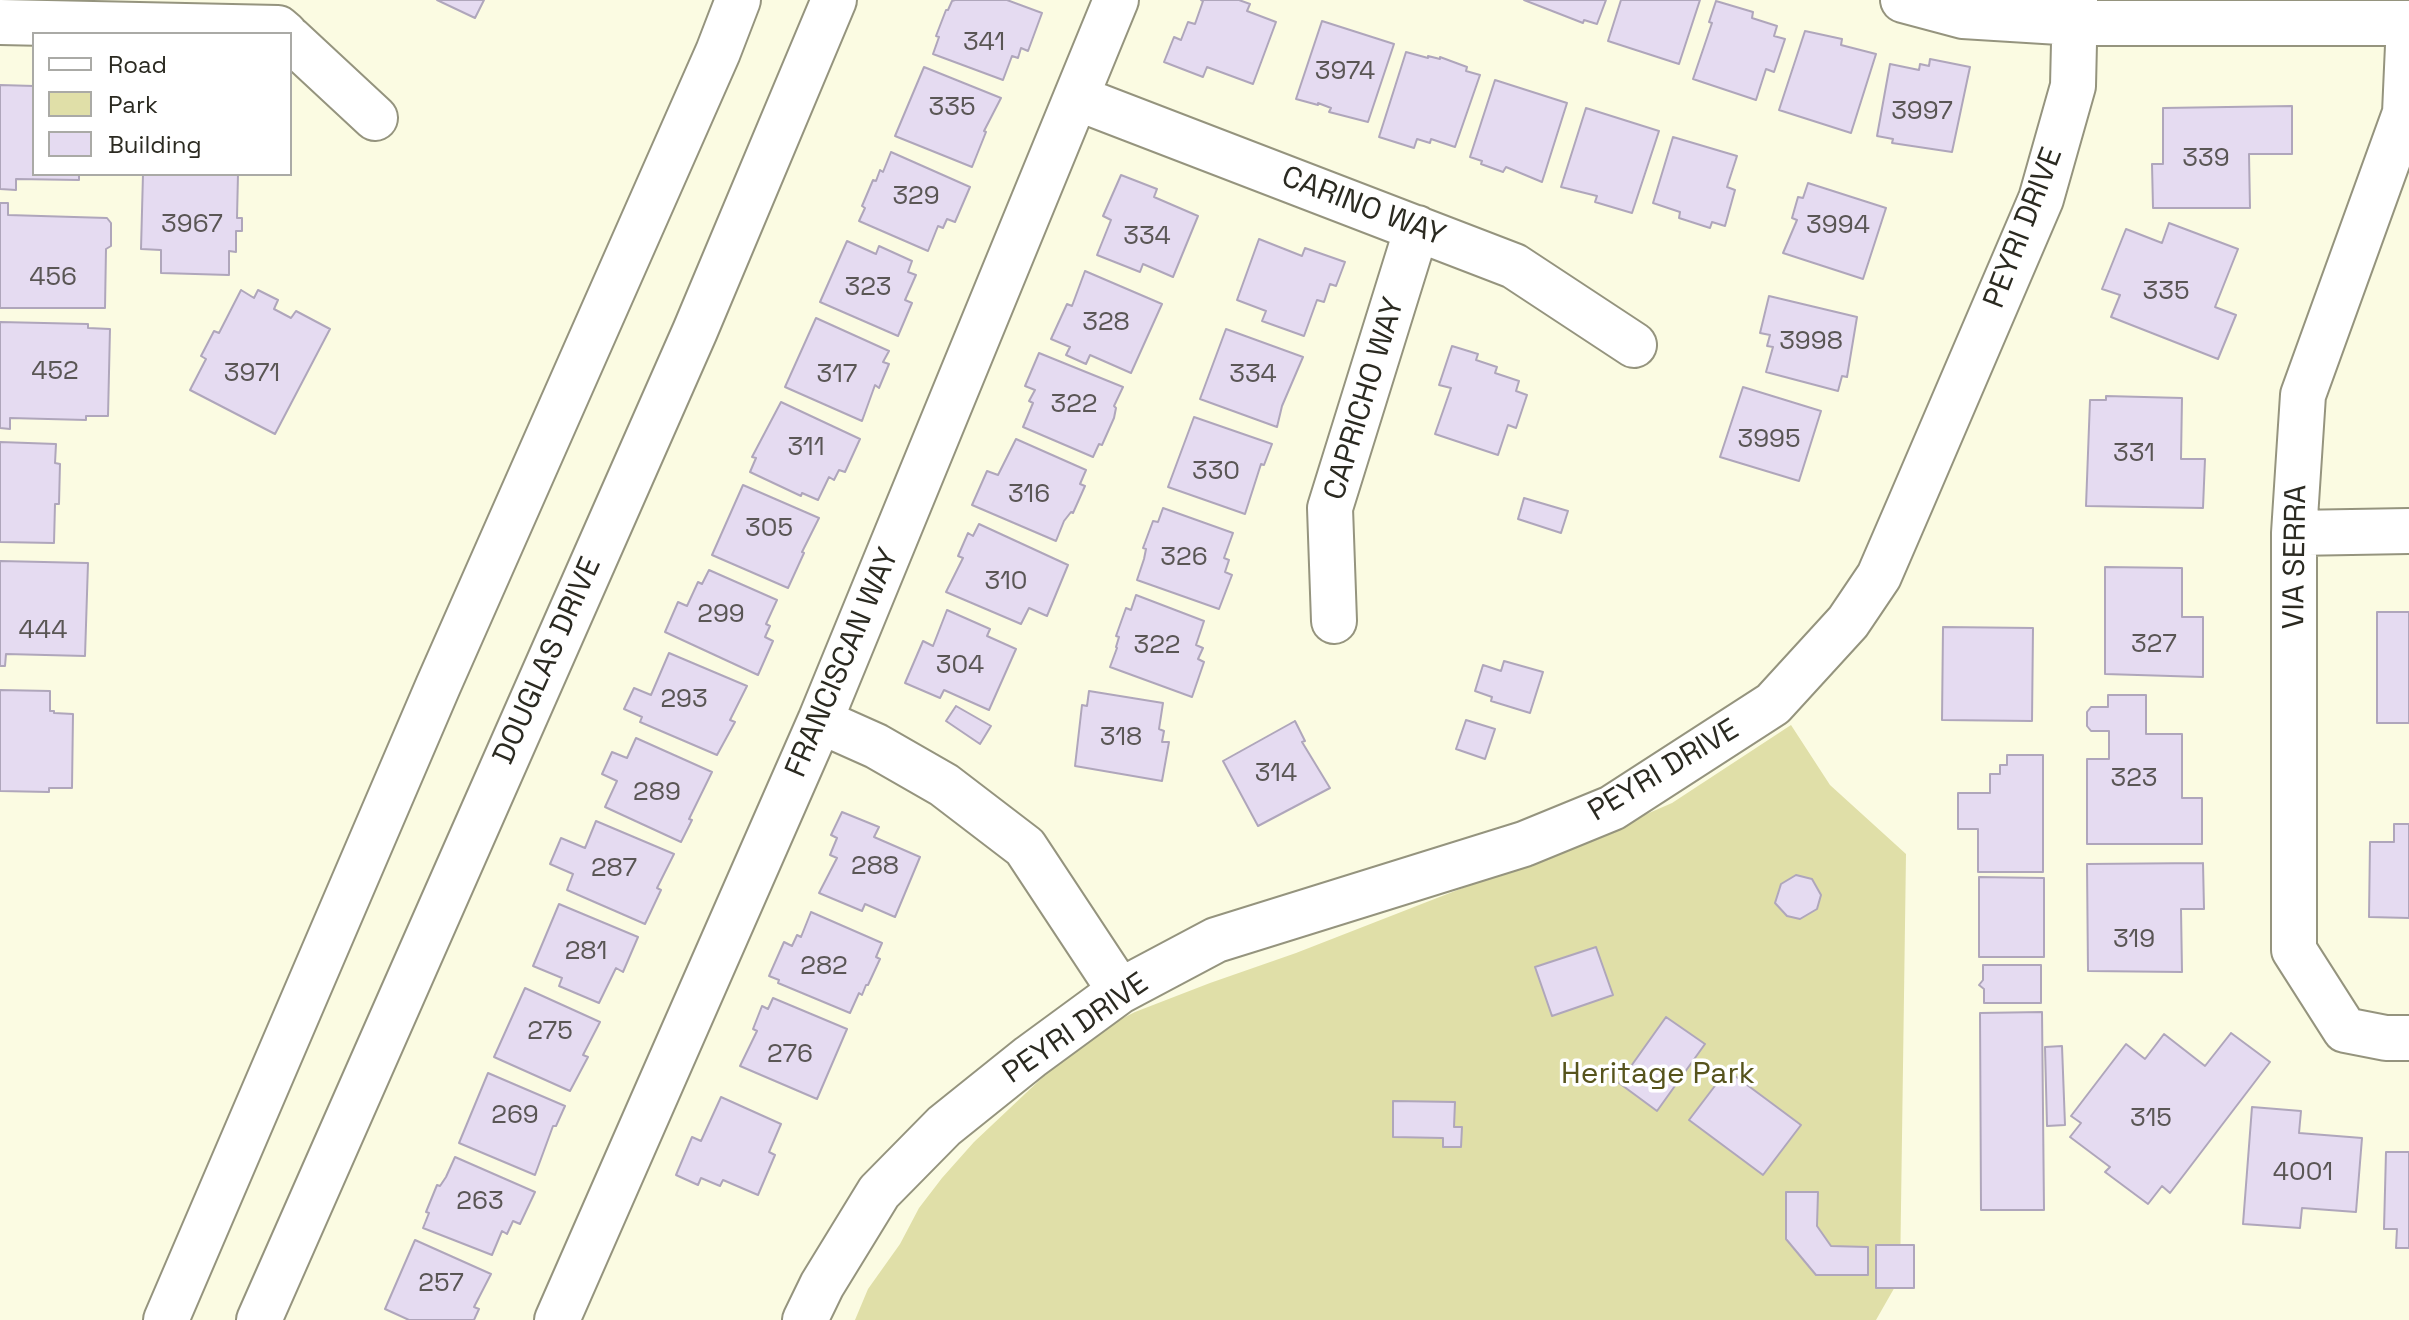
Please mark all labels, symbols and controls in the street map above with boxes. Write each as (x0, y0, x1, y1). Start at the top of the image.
house number: 341 (963, 27, 1005, 59)
legend (32, 32, 292, 176)
text: Road (108, 49, 167, 80)
house number: 3974 (1315, 56, 1375, 88)
text: Park (108, 89, 158, 120)
house number: 335 (929, 92, 975, 124)
house number: 3997 (1891, 96, 1953, 128)
text: Building (108, 129, 202, 160)
street label: PEYRI DRIVE (1977, 143, 2071, 313)
house number: 339 (2182, 143, 2230, 175)
street label: CARINO WAY (1276, 159, 1450, 255)
house number: 329 (892, 181, 940, 213)
house number: 3967 (161, 209, 223, 241)
house number: 3994 (1806, 210, 1870, 242)
house number: 334 (1123, 221, 1171, 253)
house number: 456 (29, 262, 77, 294)
house number: 323 (845, 272, 891, 304)
house number: 335 (2143, 276, 2189, 308)
street label: CAPRICHO WAY (1317, 294, 1413, 504)
house number: 328 (1082, 307, 1130, 339)
house number: 3998 (1779, 326, 1843, 358)
house number: 452 (31, 356, 79, 388)
house number: 3971 (224, 358, 280, 390)
house number: 317 (817, 359, 857, 391)
house number: 334 (1229, 359, 1277, 391)
house number: 322 (1050, 389, 1098, 421)
house number: 3995 (1737, 424, 1801, 456)
house number: 311 (787, 432, 825, 464)
house number: 331 (2113, 438, 2155, 470)
house number: 330 (1192, 456, 1240, 488)
house number: 316 (1008, 479, 1050, 511)
street label: VIA SERRA (2277, 484, 2315, 630)
house number: 305 (745, 513, 793, 545)
house number: 326 (1160, 542, 1208, 574)
street label: FRANCISCAN WAY (779, 543, 907, 783)
street label: DOUGLAS DRIVE (486, 552, 610, 770)
house number: 310 (985, 566, 1027, 598)
house number: 299 (697, 599, 745, 631)
house number: 444 (19, 615, 67, 647)
house number: 327 (2131, 629, 2177, 661)
house number: 322 (1133, 630, 1181, 662)
house number: 304 (936, 650, 984, 682)
house number: 293 (660, 684, 708, 716)
street label: PEYRI DRIVE (1582, 712, 1746, 830)
house number: 318 (1100, 722, 1142, 754)
house number: 314 (1255, 758, 1297, 790)
house number: 323 (2111, 763, 2157, 795)
house number: 289 (633, 777, 681, 809)
house number: 288 (851, 851, 899, 883)
house number: 287 (591, 853, 637, 885)
house number: 319 (2113, 924, 2155, 956)
house number: 281 (565, 936, 607, 968)
house number: 282 (800, 951, 848, 983)
street label: PEYRI DRIVE (997, 966, 1155, 1092)
house number: 275 (527, 1016, 573, 1048)
house number: 276 (767, 1039, 813, 1071)
park label: Heritage Park (1561, 1057, 1755, 1093)
house number: 269 (491, 1100, 539, 1132)
house number: 315 (2130, 1103, 2172, 1135)
house number: 4001 (2273, 1157, 2333, 1189)
house number: 263 (456, 1186, 504, 1218)
house number: 257 (418, 1268, 464, 1300)

